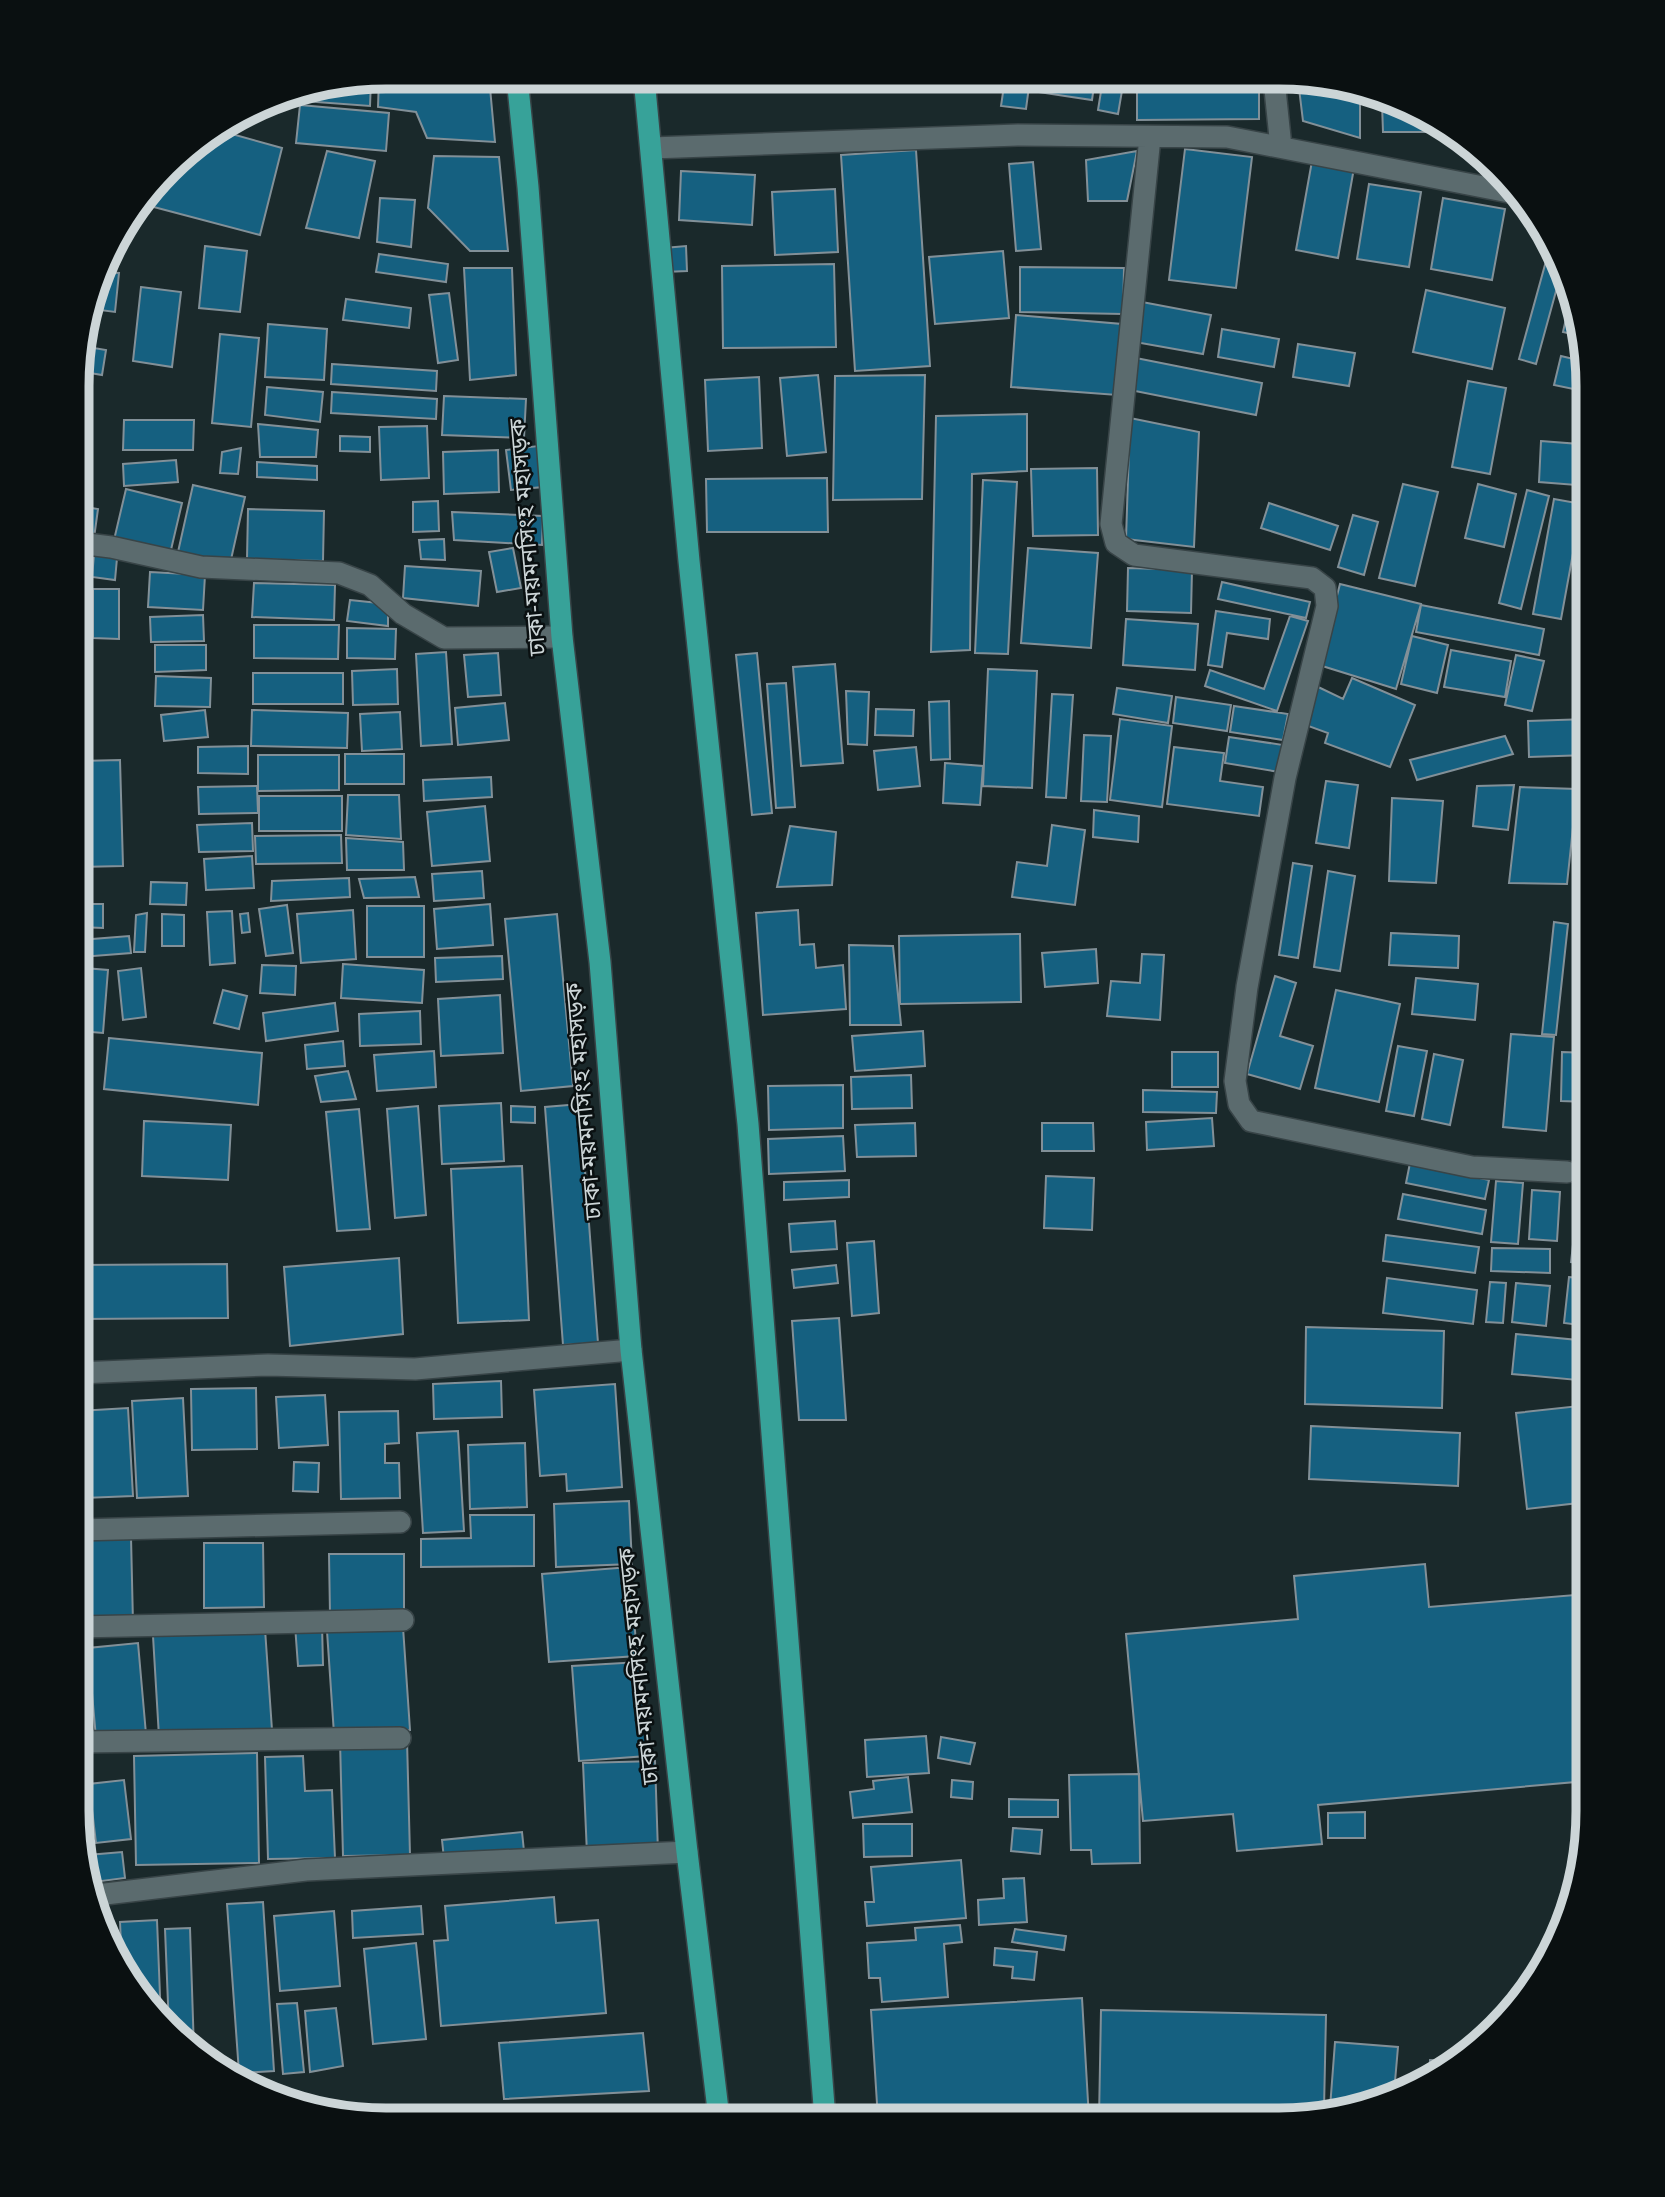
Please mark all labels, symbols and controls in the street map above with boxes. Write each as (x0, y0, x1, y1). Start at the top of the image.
street label: ঢাকা-ময়মনসিংহ মহাসড়ক (504, 417, 554, 658)
street label: ঢাকা-ময়মনসিংহ মহাসড়ক (560, 981, 610, 1222)
street label: ঢাকা-ময়মনসিংহ মহাসড়ক (613, 1546, 667, 1787)

